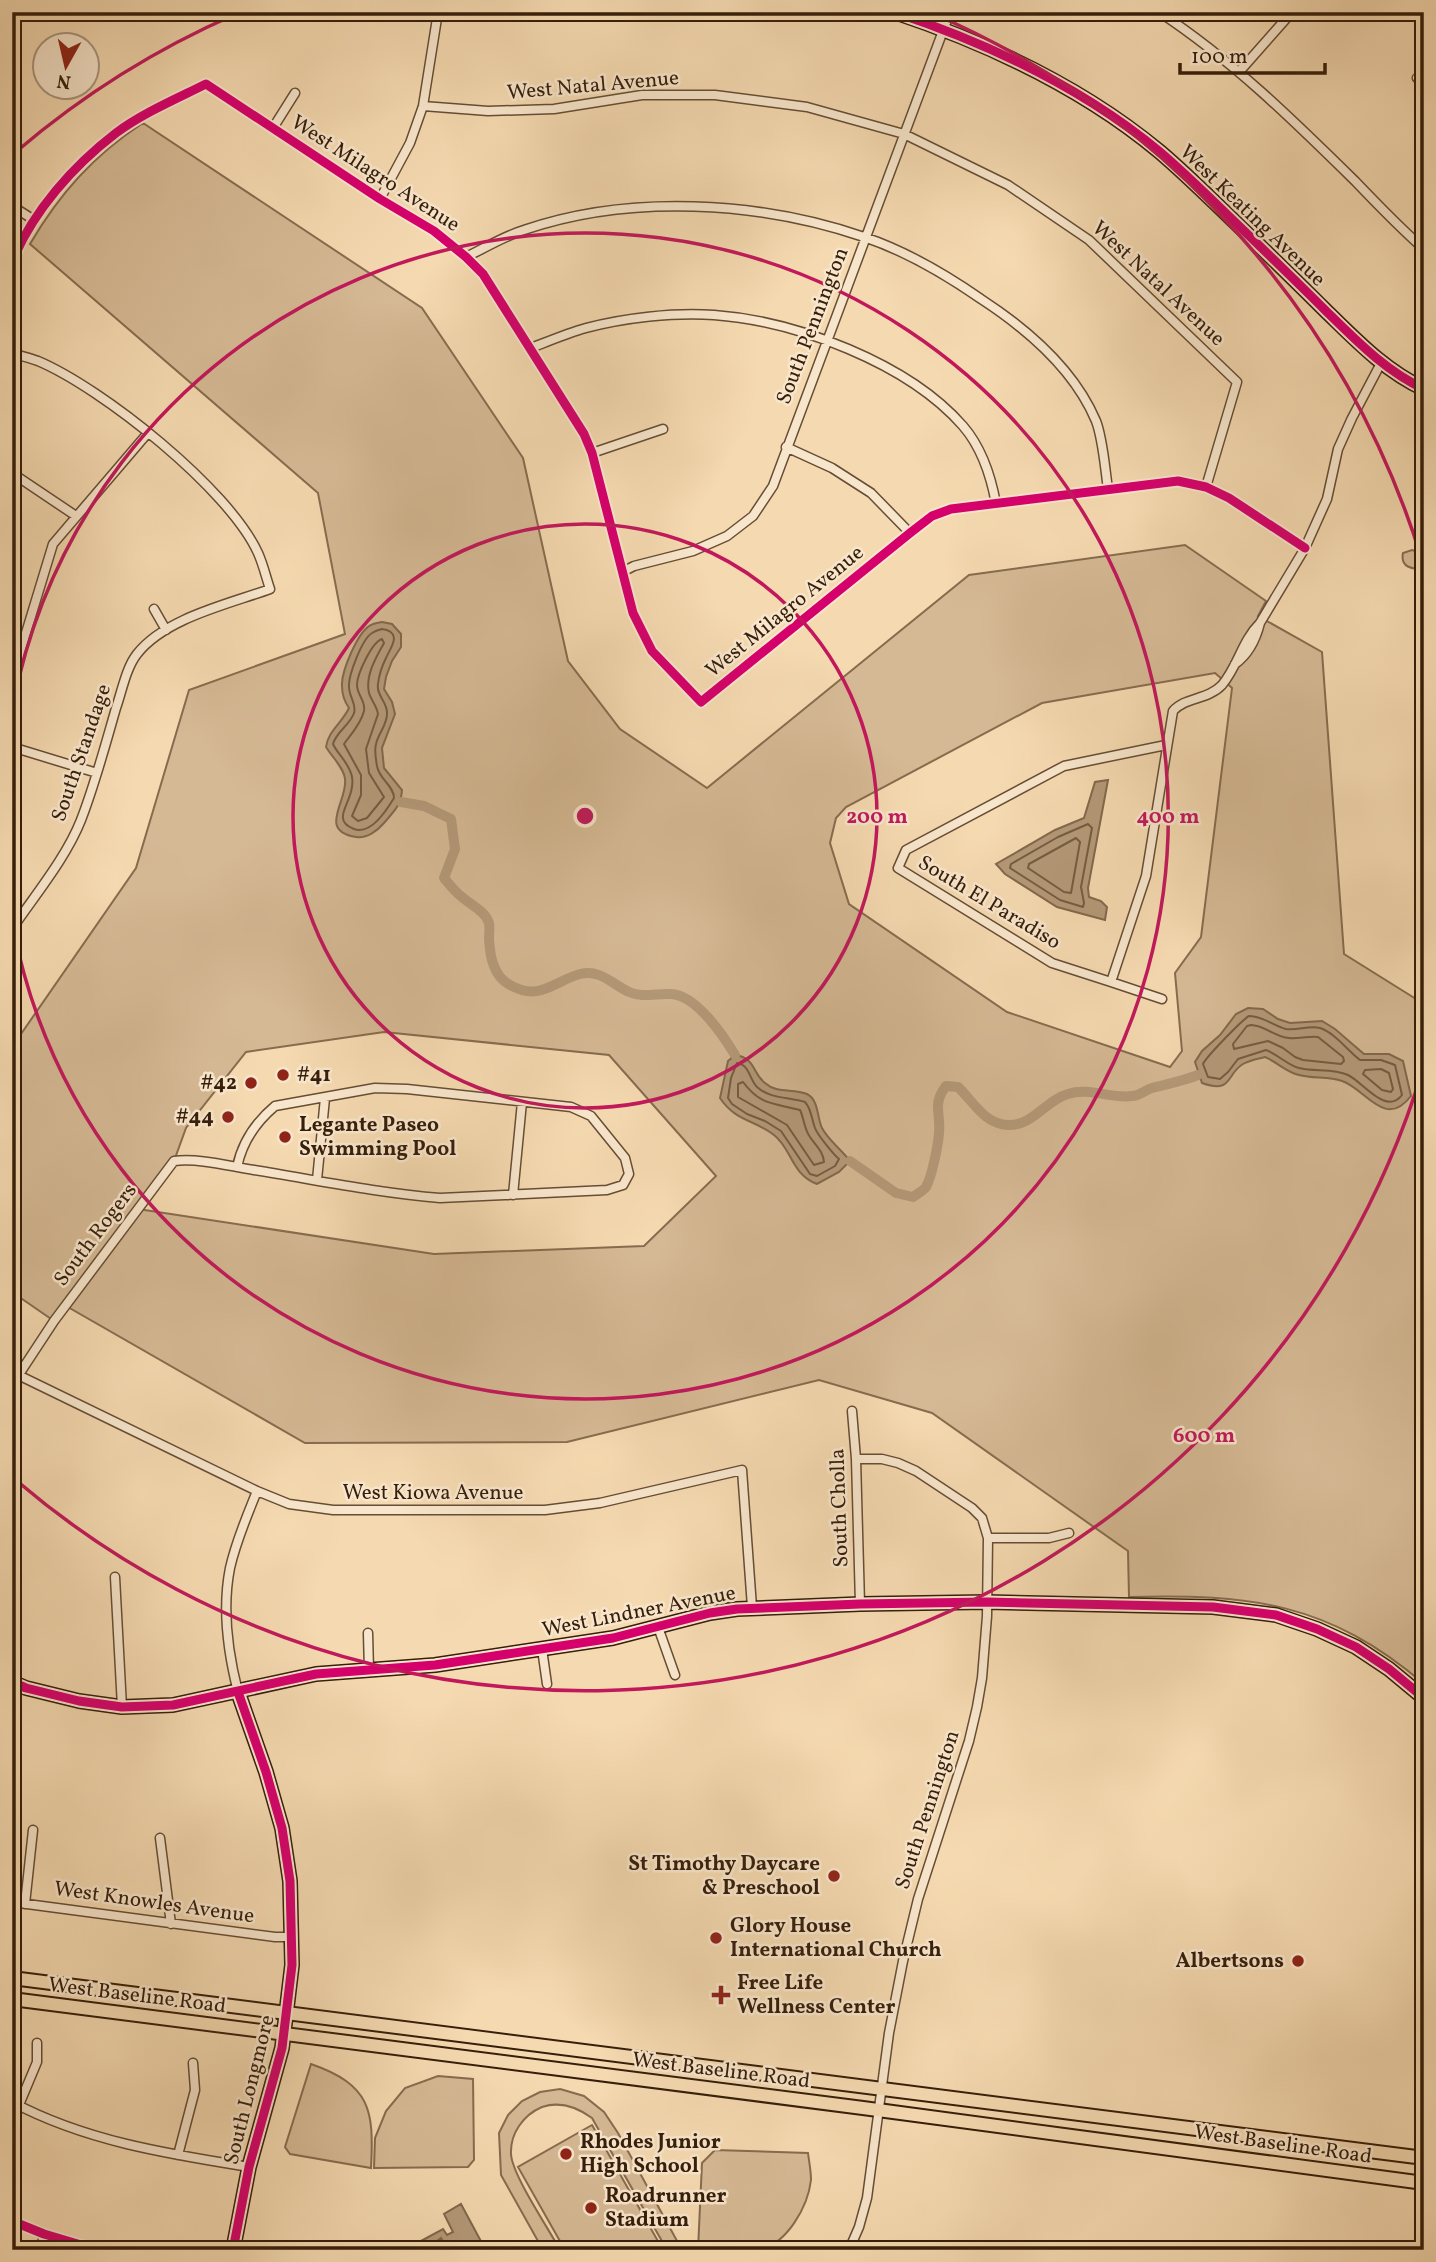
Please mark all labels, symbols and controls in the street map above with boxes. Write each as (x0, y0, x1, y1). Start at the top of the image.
north arrow (32, 32, 102, 102)
scale bar (1180, 32, 1326, 76)
text: 100 m (1191, 43, 1248, 72)
street label: West Natal Avenue (506, 64, 680, 108)
text: N (55, 67, 73, 95)
street label: West Milagro Avenue (285, 108, 465, 240)
street label: West Keating Avenue (1172, 138, 1332, 294)
street label: West Natal Avenue (1085, 215, 1231, 353)
street label: South Pennington (770, 243, 856, 409)
street label: West Milagro Avenue (700, 539, 870, 685)
street label: South Standage (45, 680, 119, 826)
text: 200 m (846, 803, 908, 832)
text: 400 m (1137, 803, 1199, 832)
centre of rings (573, 804, 597, 828)
street label: South El Paradiso (912, 849, 1066, 957)
place label: #41 (297, 1061, 331, 1090)
marker: #41 (275, 1067, 291, 1083)
place label: #42 (201, 1069, 237, 1098)
marker: #42 (243, 1075, 259, 1091)
place label: #44 (176, 1103, 214, 1132)
marker: #44 (220, 1109, 236, 1125)
place label: Legante Paseo Swimming Pool (299, 1111, 456, 1164)
marker: Legante Paseo Swimming Pool (277, 1129, 293, 1145)
street label: South Rogers (48, 1177, 144, 1293)
text: 600 m (1173, 1422, 1235, 1451)
street label: South Cholla (823, 1448, 857, 1568)
street label: West Kiowa Avenue (342, 1479, 524, 1508)
street label: West Lindner Avenue (540, 1579, 738, 1645)
street label: South Pennington (889, 1727, 967, 1893)
place label: St Timothy Daycare & Preschool (628, 1850, 820, 1903)
marker: St Timothy Daycare & Preschool (826, 1868, 842, 1884)
street label: West Knowles Avenue (52, 1875, 256, 1931)
place label: Glory House International Church (730, 1912, 942, 1965)
marker: Glory House International Church (708, 1930, 724, 1946)
place label: Albertsons (1176, 1947, 1284, 1976)
marker: Albertsons (1290, 1953, 1306, 1969)
place label: Free Life Wellness Center (737, 1969, 896, 2022)
street label: West Baseline Road (46, 1971, 228, 2021)
marker: Free Life Wellness Center (711, 1985, 731, 2005)
street label: South Longmore (217, 2012, 283, 2168)
street label: West Baseline Road (630, 2046, 812, 2096)
street label: West Baseline Road (1192, 2118, 1374, 2172)
place label: Rhodes Junior High School (580, 2128, 721, 2181)
marker: Rhodes Junior High School (558, 2146, 574, 2162)
place label: Roadrunner Stadium (605, 2182, 726, 2235)
marker: Roadrunner Stadium (583, 2200, 599, 2216)

